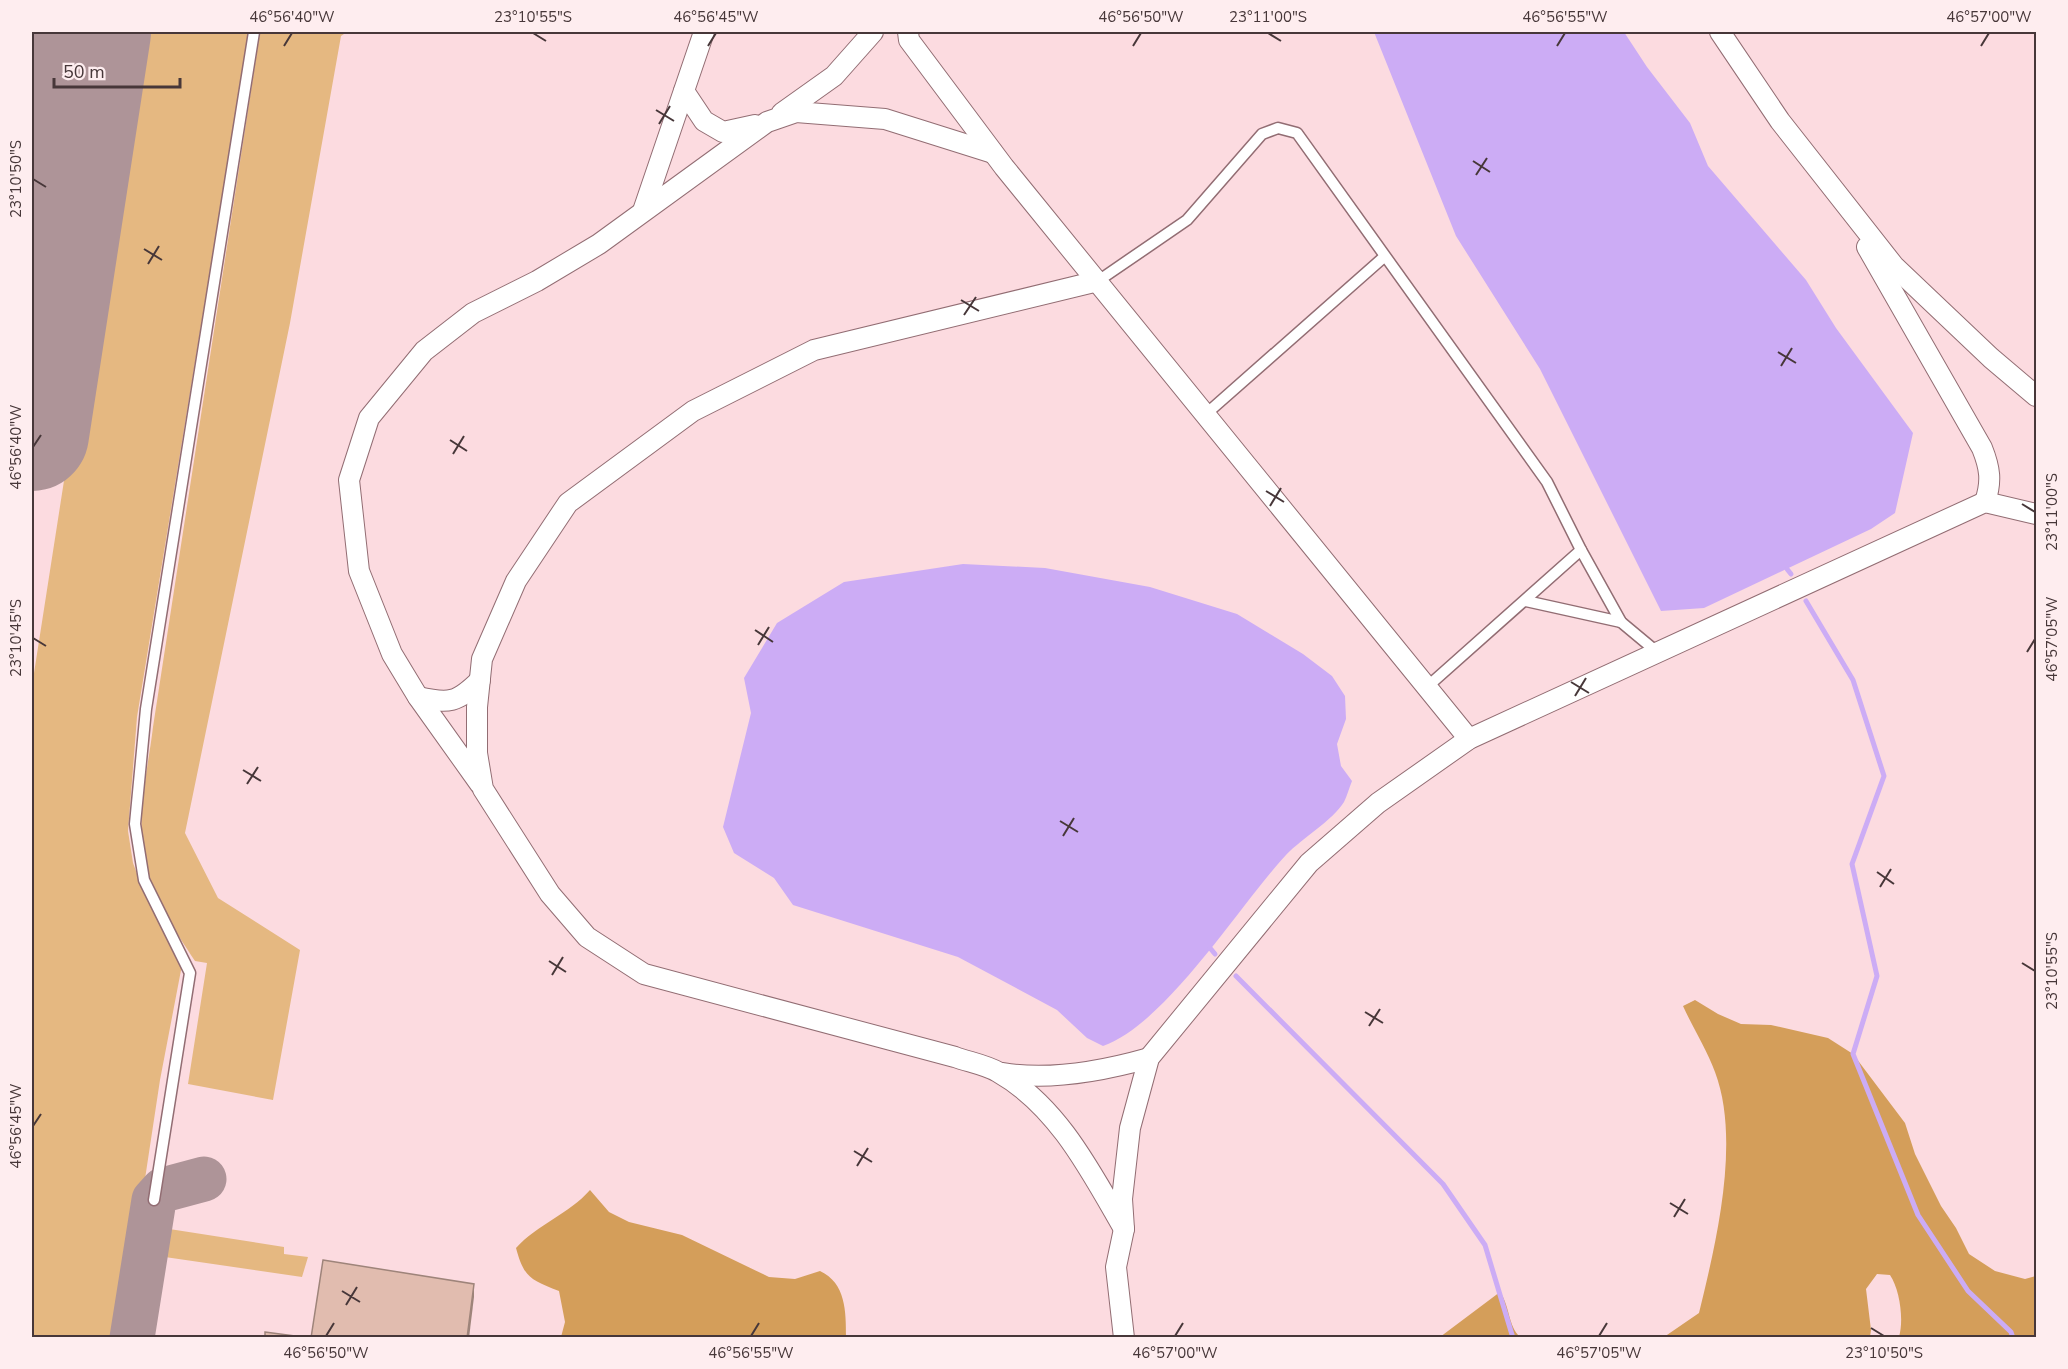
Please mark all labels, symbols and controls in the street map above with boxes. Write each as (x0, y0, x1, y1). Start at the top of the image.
text: 46°56'40"W (249, 7, 335, 27)
text: 23°10'55"S (494, 7, 572, 27)
text: 46°56'45"W (673, 7, 759, 27)
text: 46°56'50"W (1098, 7, 1184, 27)
text: 23°11'00"S (1229, 7, 1307, 27)
text: 46°56'55"W (1522, 7, 1608, 27)
text: 46°57'00"W (1946, 7, 2032, 27)
scale bar (54, 51, 180, 89)
text: 50 m (63, 60, 105, 84)
text: 23°10'50"S (6, 140, 26, 218)
text: 46°56'40"W (6, 404, 26, 490)
text: 23°11'00"S (2042, 473, 2062, 551)
text: 46°57'05"W (2042, 596, 2062, 682)
text: 23°10'45"S (6, 599, 26, 677)
text: 23°10'55"S (2042, 932, 2062, 1010)
text: 46°56'45"W (6, 1083, 26, 1169)
text: 46°56'50"W (283, 1343, 369, 1363)
text: 46°56'55"W (708, 1343, 794, 1363)
text: 46°57'00"W (1132, 1343, 1218, 1363)
text: 46°57'05"W (1556, 1343, 1642, 1363)
text: 23°10'50"S (1845, 1343, 1923, 1363)

